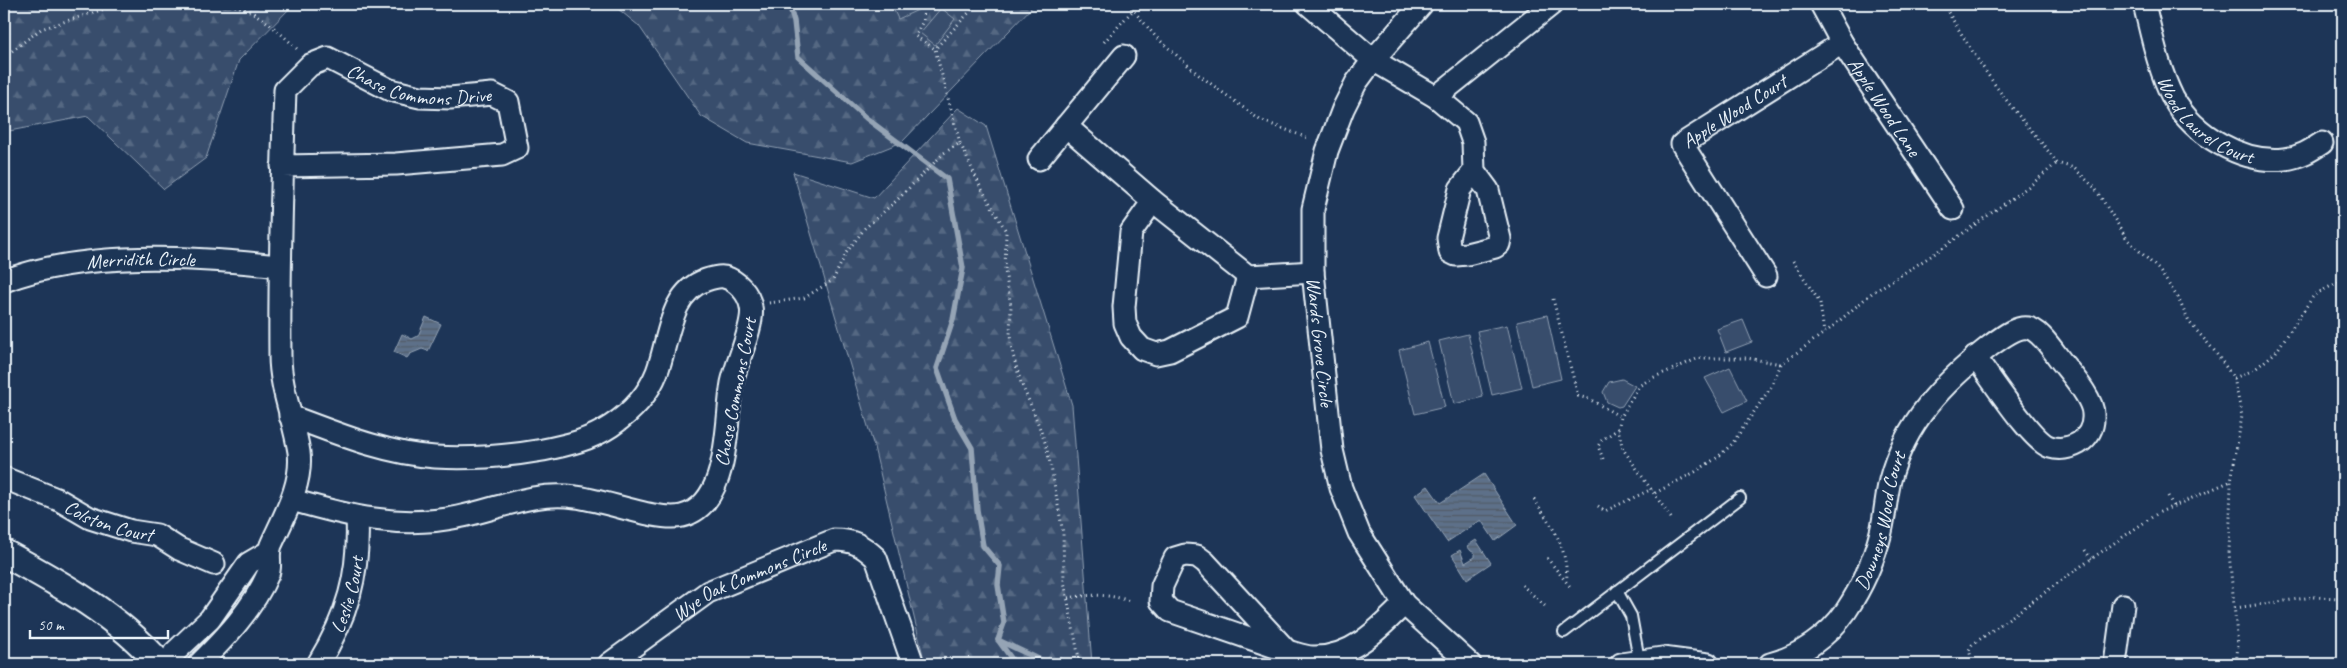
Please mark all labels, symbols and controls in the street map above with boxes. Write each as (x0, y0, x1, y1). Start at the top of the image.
street label: Apple Wood Lane (1842, 53, 1927, 163)
street label: Chase Commons Drive (342, 58, 494, 111)
street label: Apple Wood Court (1677, 67, 1794, 154)
street label: Wood Laurel Court (2152, 72, 2258, 170)
street label: Merridith Circle (85, 246, 197, 275)
street label: Wards Grove Circle (1301, 276, 1339, 409)
street label: Chase Commons Court (709, 313, 763, 468)
street label: Downeys Wood Court (1849, 446, 1912, 594)
street label: Colston Court (60, 494, 158, 548)
street label: Wye Oak Commons Circle (668, 532, 831, 627)
street label: Leslie Court (325, 553, 370, 637)
scale bar (30, 608, 168, 640)
text: 50 m (38, 616, 65, 635)

